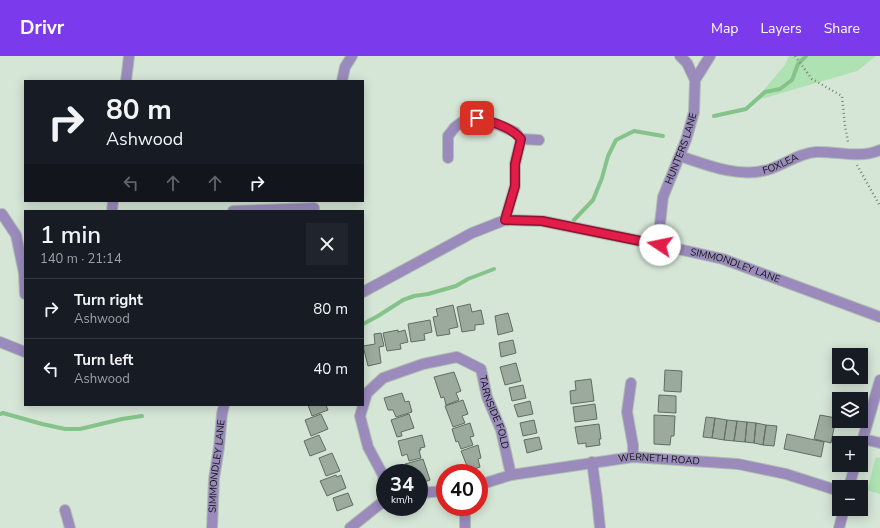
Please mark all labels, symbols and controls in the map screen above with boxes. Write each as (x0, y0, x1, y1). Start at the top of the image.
text: Drivr (20, 15, 64, 41)
text: Map (711, 19, 738, 38)
text: Layers (760, 19, 802, 38)
text: Share (824, 19, 860, 38)
text: 80 m (106, 91, 172, 129)
icon: right (40, 96, 92, 148)
pin (460, 101, 494, 135)
icon: arrive (466, 107, 488, 129)
street label: HUNTERS LANE (662, 111, 700, 187)
text: Ashwood (106, 127, 183, 151)
street label: FOXLEA (761, 150, 801, 178)
icon: left (120, 172, 142, 194)
icon: ahead (162, 172, 184, 194)
icon: ahead (204, 172, 226, 194)
icon: right (246, 172, 268, 194)
text: 1 min (40, 219, 101, 251)
button: close (306, 223, 348, 265)
position arrow (639, 224, 681, 266)
street label: SIMMONDLEY LANE (689, 245, 782, 287)
text: 140 m · 21:14 (40, 250, 122, 268)
text: Turn right (74, 290, 143, 310)
icon: right (40, 298, 62, 320)
text: 80 m (313, 299, 348, 319)
text: Ashwood (74, 310, 130, 328)
map controls (832, 348, 868, 516)
button: search (832, 348, 868, 384)
text: Turn left (74, 350, 133, 370)
icon: left (40, 358, 62, 380)
text: 40 m (313, 359, 348, 379)
text: Ashwood (74, 370, 130, 388)
street label: TARNSIDE FOLD (476, 374, 512, 450)
button: layers (832, 392, 868, 428)
street label: SIMMONDLEY LANE (206, 419, 228, 513)
button: + (832, 436, 868, 472)
street label: WERNETH ROAD (617, 450, 700, 468)
speed limit sign: 40 (436, 464, 488, 516)
text: 34 (390, 471, 414, 498)
button: − (832, 480, 868, 516)
text: km/h (391, 493, 413, 507)

